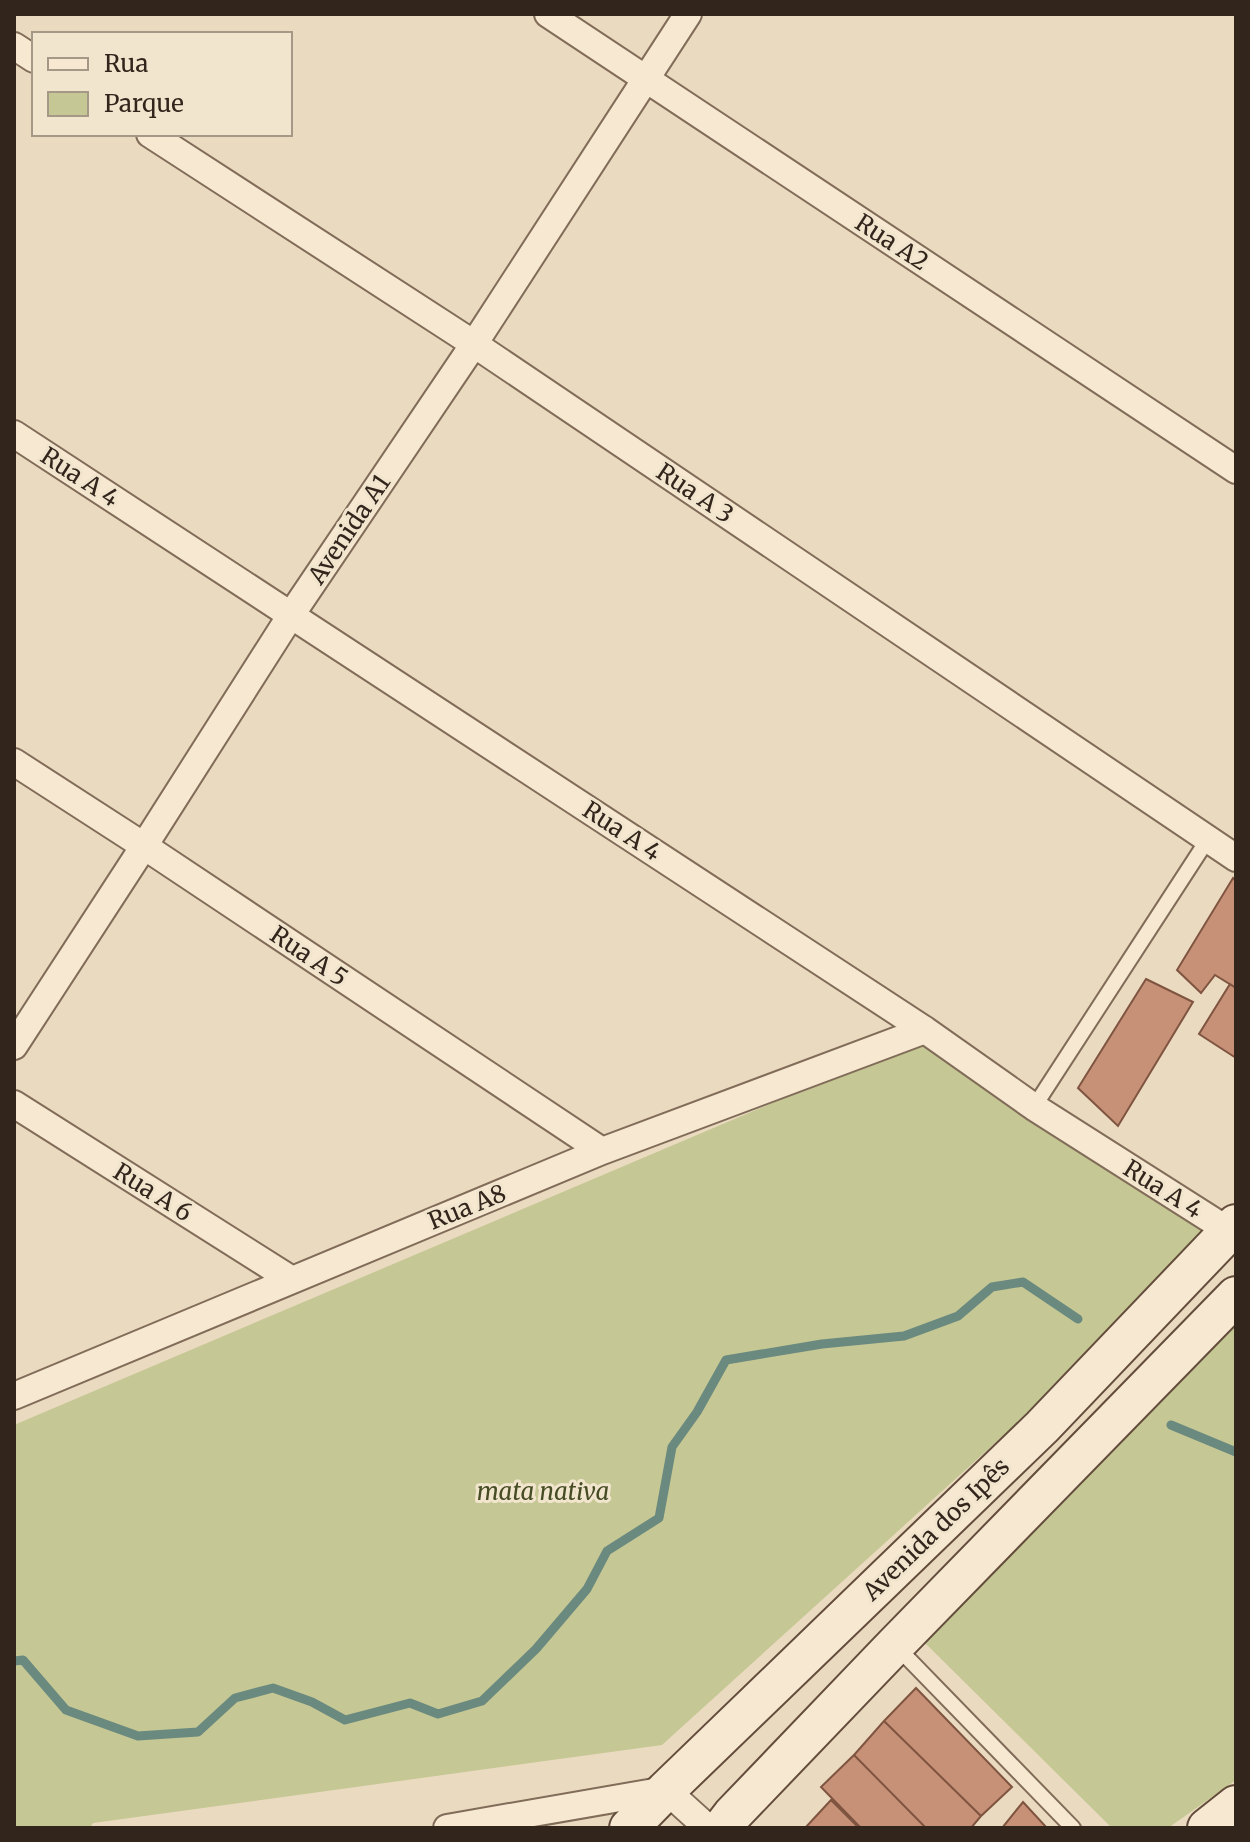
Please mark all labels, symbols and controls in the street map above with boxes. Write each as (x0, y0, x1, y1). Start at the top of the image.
legend (32, 32, 292, 136)
text: Rua (104, 48, 148, 79)
text: Parque (104, 88, 184, 119)
street label: Rua A2 (849, 207, 935, 277)
street label: Rua A 4 (35, 440, 125, 514)
street label: Rua A 3 (651, 456, 739, 530)
street label: Avenida A1 (300, 468, 397, 591)
street label: Rua A 4 (577, 794, 667, 868)
street label: Rua A 5 (264, 919, 354, 993)
street label: Rua A 4 (1118, 1153, 1208, 1225)
street label: Rua A 6 (108, 1156, 198, 1228)
street label: Rua A8 (424, 1177, 510, 1237)
street label: Avenida dos Ipês (855, 1451, 1016, 1608)
park label: mata nativa (477, 1476, 609, 1507)

